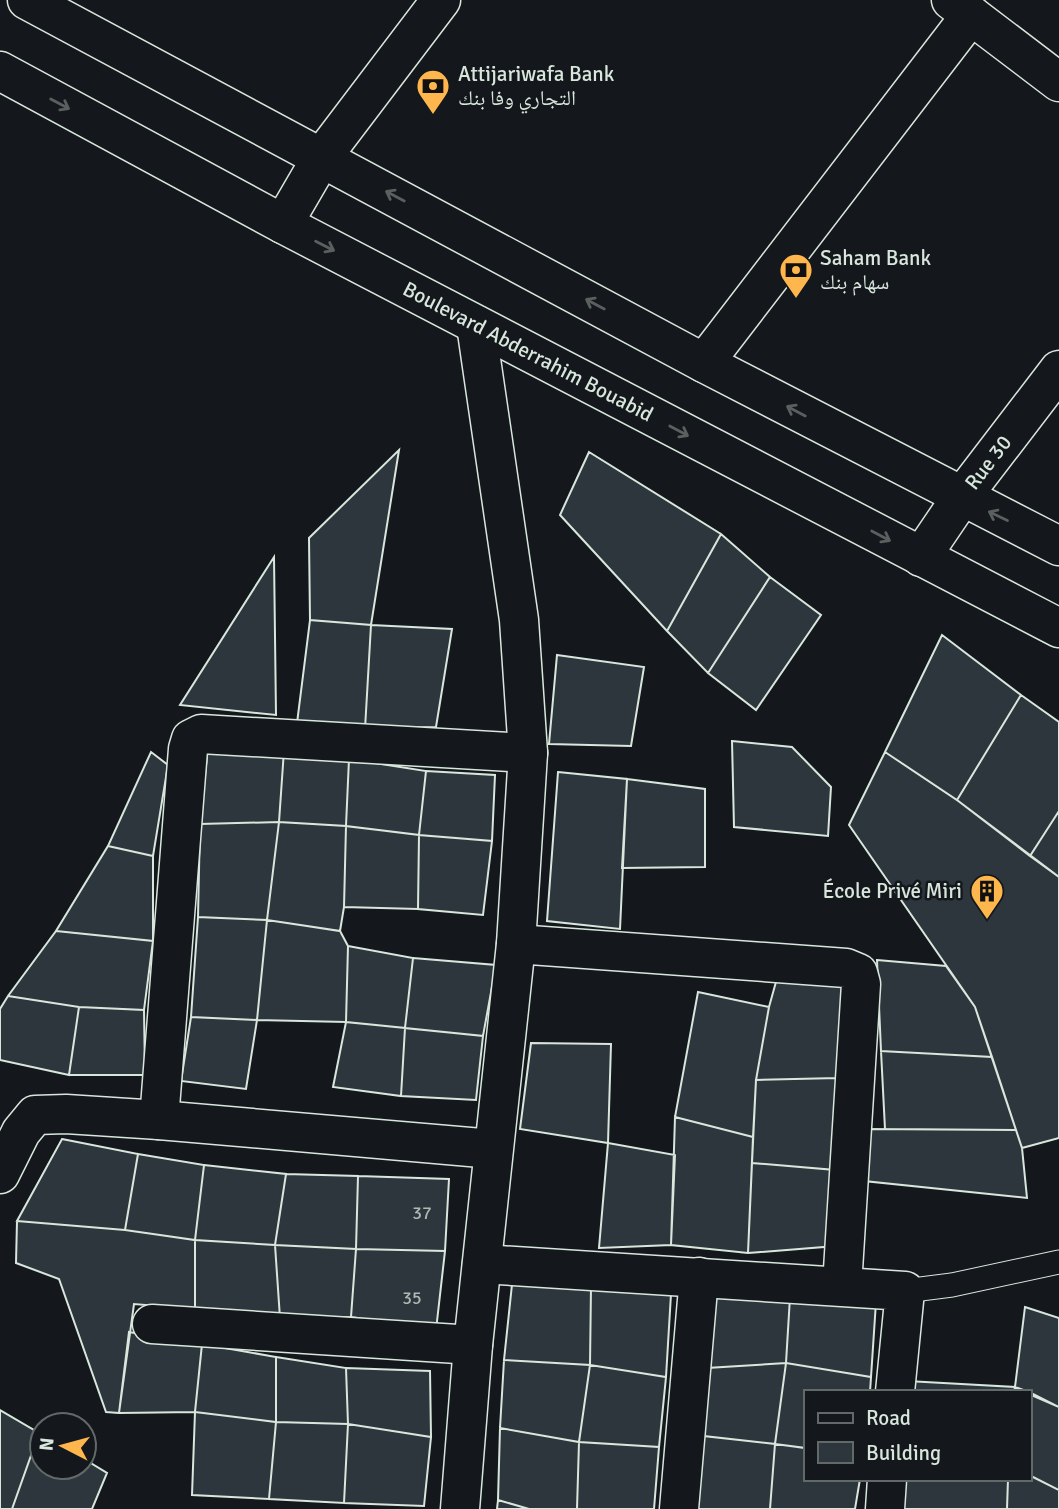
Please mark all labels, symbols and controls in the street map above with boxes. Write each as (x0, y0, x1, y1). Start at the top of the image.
place label: Attijariwafa Bank التجاري وفا بنك (458, 61, 615, 114)
bank icon: Attijariwafa Bank التجاري وفا بنك (414, 67, 452, 116)
one-way arrow (49, 97, 70, 111)
one-way arrow (385, 189, 406, 203)
one-way arrow (314, 240, 335, 254)
place label: Saham Bank سهام بنك (820, 245, 932, 296)
bank icon: Saham Bank سهام بنك (777, 251, 815, 300)
street label: Boulevard Abderrahim Bouabid (398, 276, 658, 427)
one-way arrow (585, 297, 606, 310)
one-way arrow (786, 404, 807, 417)
one-way arrow (668, 424, 689, 438)
street label: Rue 30 (959, 430, 1017, 495)
one-way arrow (988, 509, 1009, 522)
one-way arrow (870, 529, 890, 543)
building icon: École Privé Miri (968, 872, 1006, 921)
place label: École Privé Miri (823, 878, 962, 904)
house number: 37 (412, 1202, 432, 1224)
house number: 35 (402, 1287, 422, 1309)
legend (804, 1390, 1031, 1481)
text: Road (866, 1405, 911, 1431)
north arrow (28, 1411, 98, 1481)
text: N (34, 1437, 60, 1452)
text: Building (866, 1440, 941, 1466)

